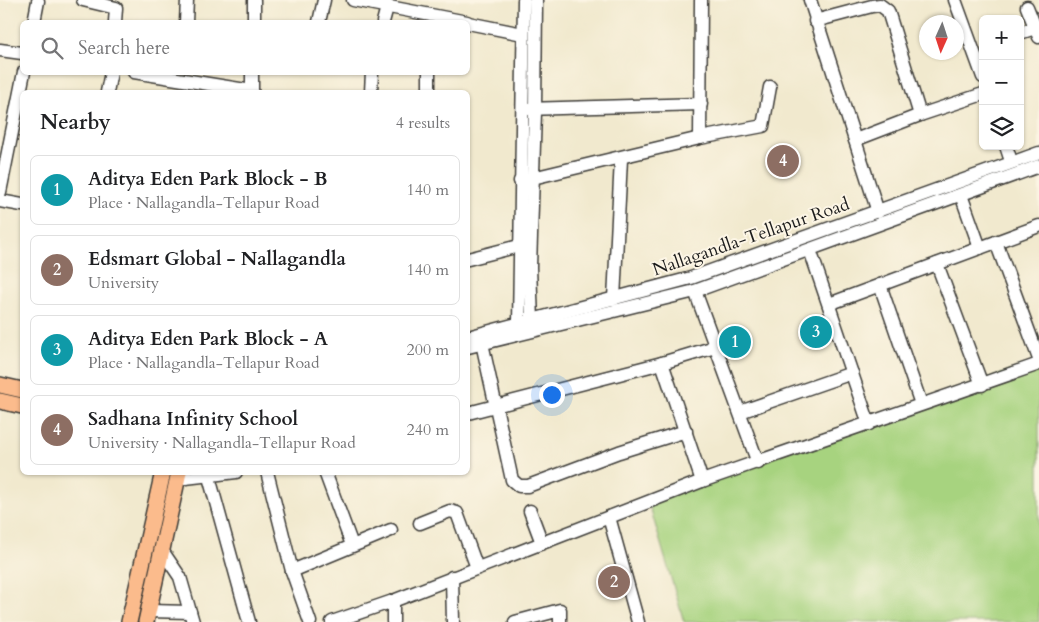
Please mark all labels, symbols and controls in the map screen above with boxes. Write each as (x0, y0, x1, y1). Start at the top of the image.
north arrow (919, 15, 964, 60)
map controls (979, 15, 1024, 150)
button: + (979, 15, 1024, 60)
search box (20, 20, 470, 75)
icon: search (38, 34, 66, 62)
text: Search here (78, 35, 170, 61)
button: − (979, 60, 1024, 105)
button: layers (979, 105, 1024, 150)
text: Nearby (40, 108, 111, 137)
text: 4 results (396, 112, 450, 134)
pin: 4 (767, 142, 799, 180)
text: Aditya Eden Park Block - B (88, 166, 327, 192)
text: 1 (53, 179, 61, 201)
text: 140 m (407, 179, 449, 201)
street label: Nallagandla-Tellapur Road (649, 191, 853, 282)
text: Place · Nallagandla-Tellapur Road (88, 192, 320, 214)
text: Edsmart Global - Nallagandla (88, 246, 346, 272)
text: 2 (53, 259, 61, 281)
text: 140 m (407, 259, 449, 281)
text: University (88, 272, 159, 294)
pin: 3 (800, 313, 832, 351)
pin: 1 (719, 323, 751, 361)
text: Aditya Eden Park Block - A (88, 326, 328, 352)
text: 3 (53, 339, 61, 361)
text: 200 m (407, 339, 449, 361)
text: Place · Nallagandla-Tellapur Road (88, 352, 320, 374)
your location (539, 382, 565, 408)
text: Sadhana Infinity School (88, 406, 298, 432)
text: 4 (53, 419, 61, 441)
text: 240 m (407, 419, 449, 441)
text: University · Nallagandla-Tellapur Road (88, 432, 356, 454)
pin: 2 (598, 563, 630, 601)

